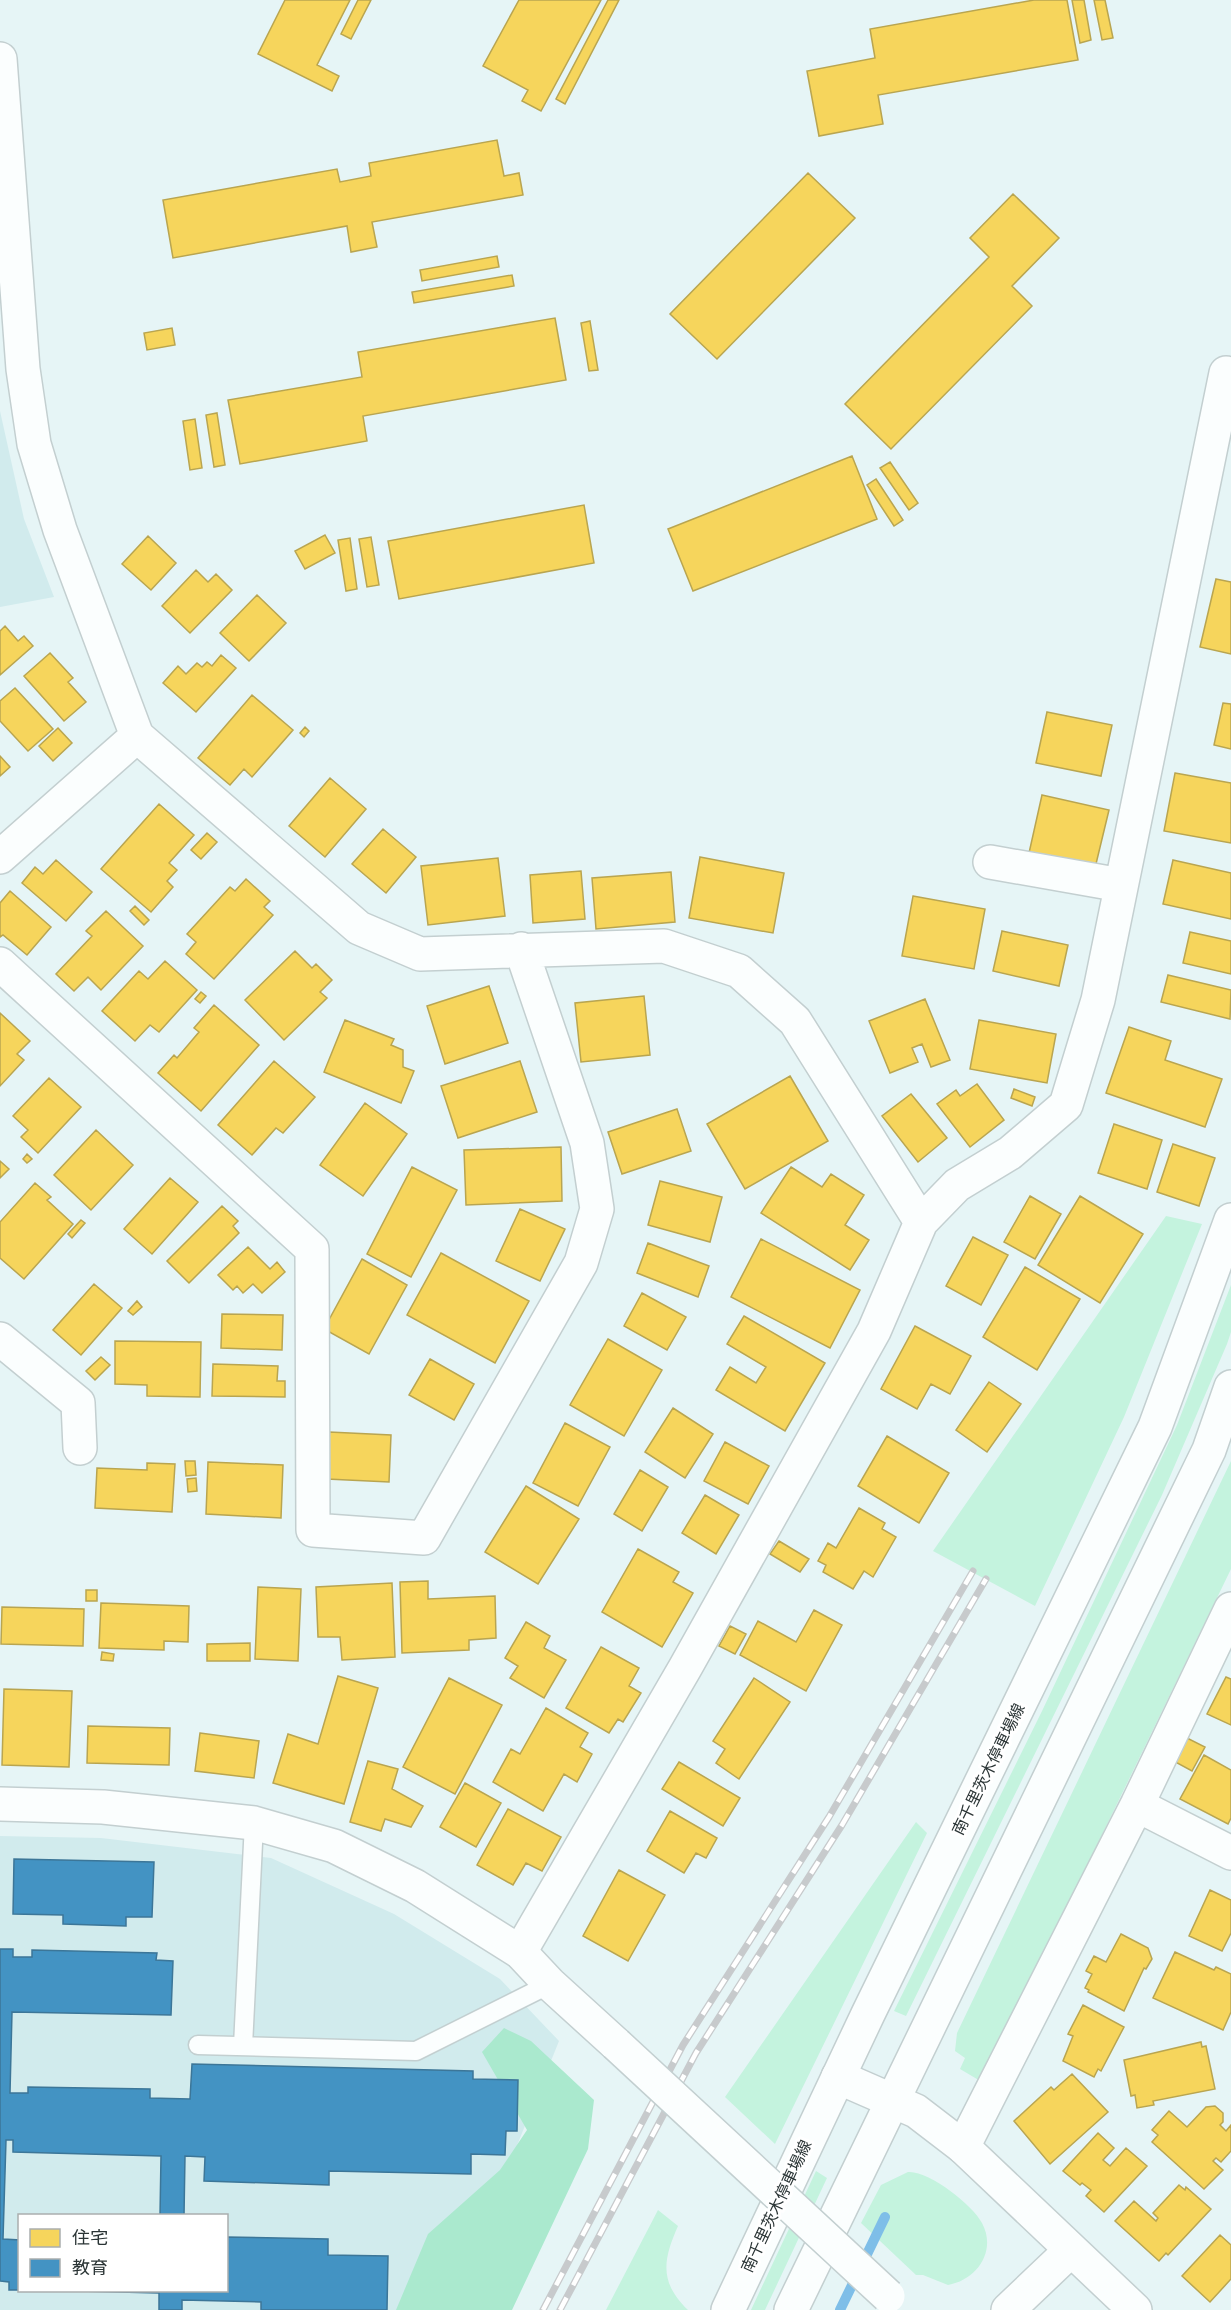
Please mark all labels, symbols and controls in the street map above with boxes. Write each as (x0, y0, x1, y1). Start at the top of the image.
street label: 南千里茨木停車場線 (948, 1700, 1028, 1838)
street label: 南千里茨木停車場線 (737, 2137, 815, 2275)
legend (18, 2214, 228, 2292)
text: 住宅 (72, 2227, 108, 2247)
text: 教育 (72, 2257, 108, 2277)

